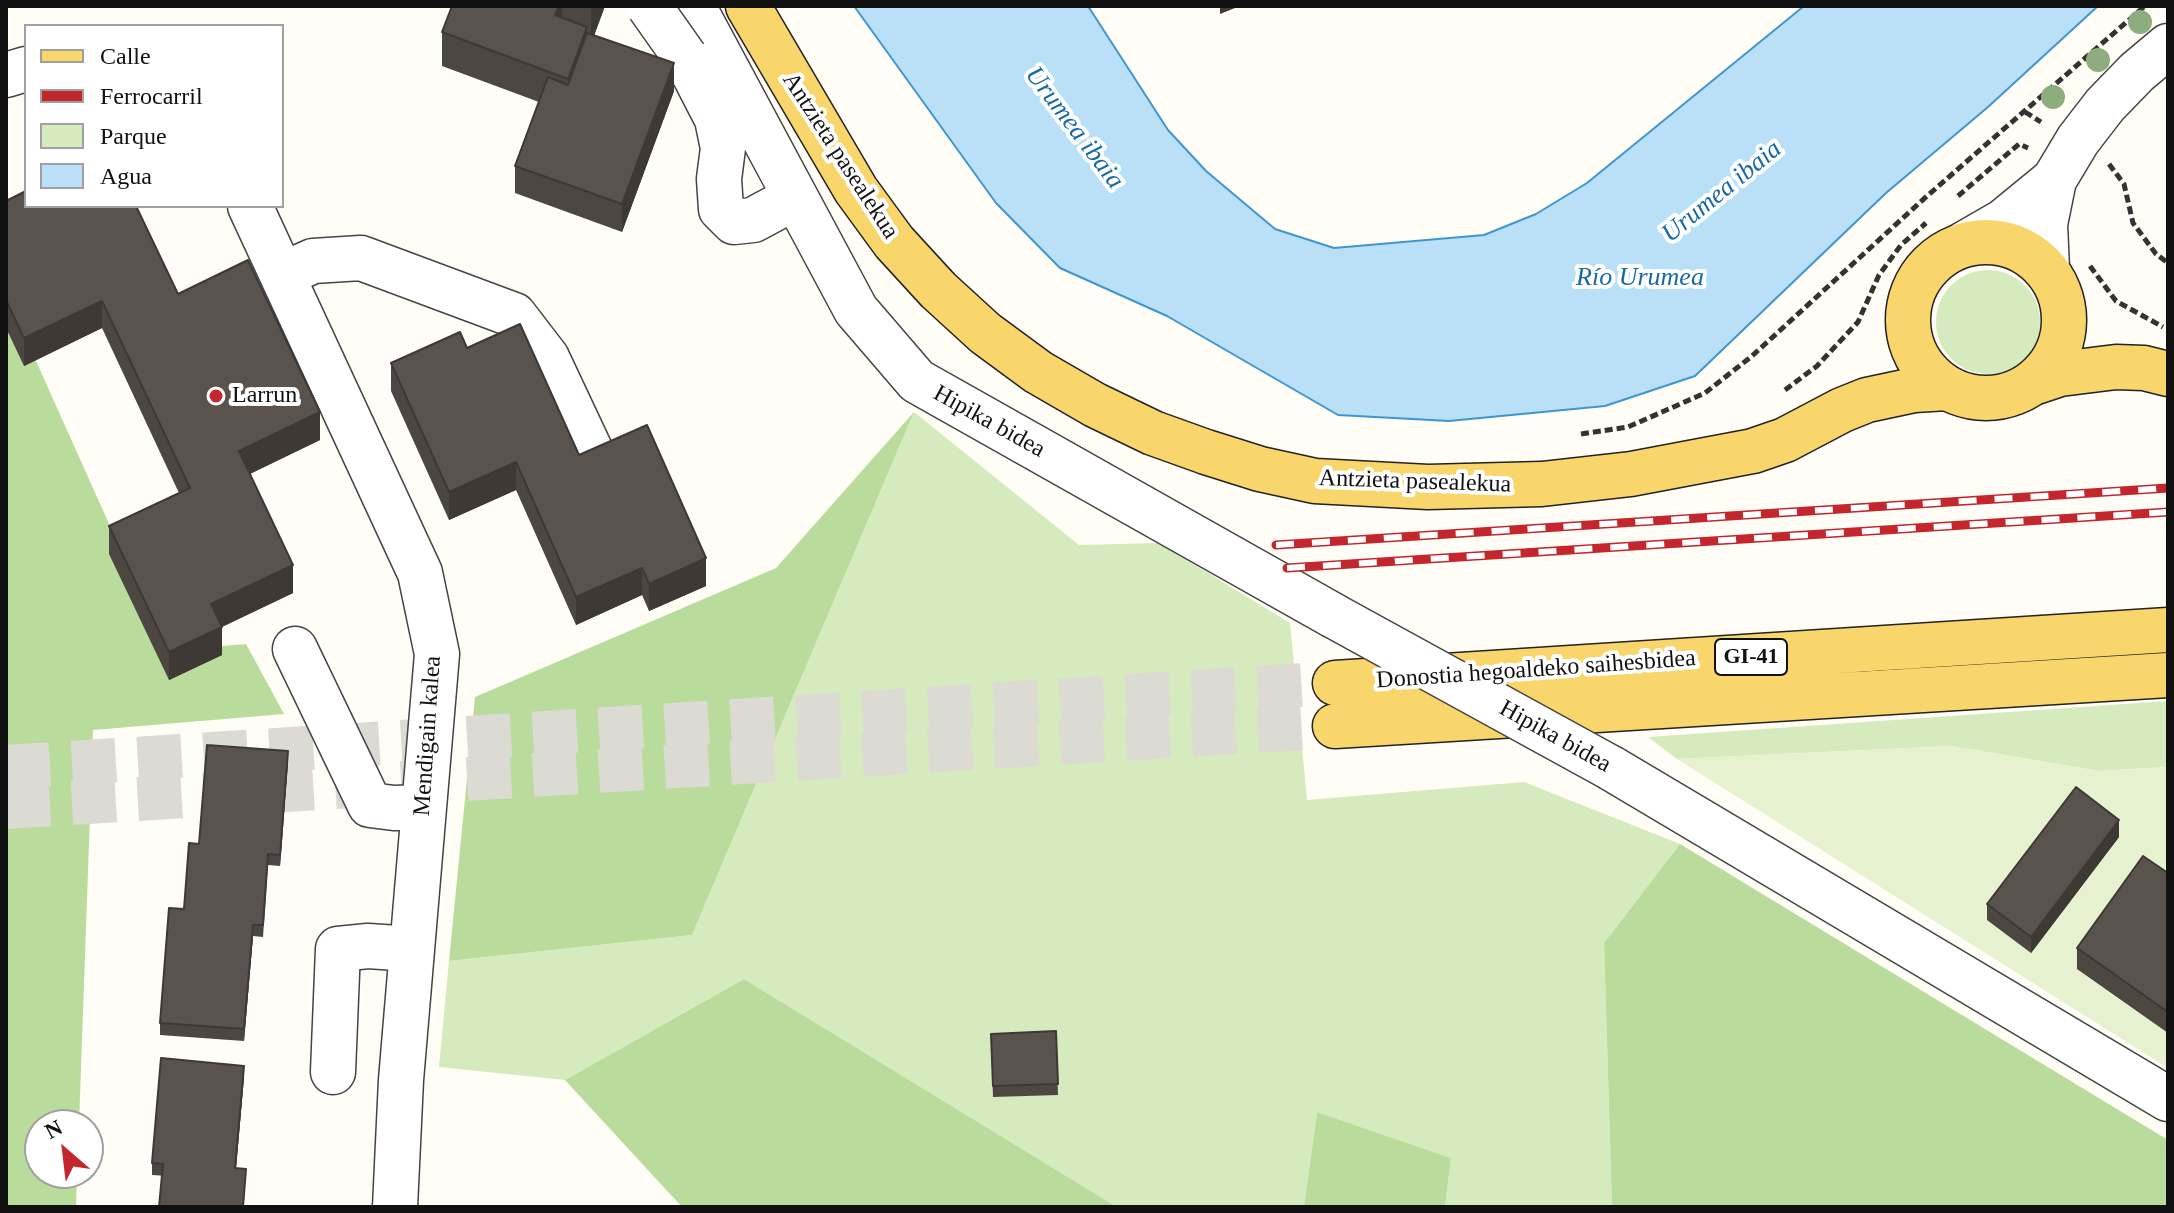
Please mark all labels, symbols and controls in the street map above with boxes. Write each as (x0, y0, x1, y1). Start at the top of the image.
legend (24, 24, 284, 208)
text: Calle (100, 43, 151, 69)
water label: Urumea ibaia (1018, 61, 1130, 195)
street label: Antzieta pasealekua (775, 67, 905, 245)
text: Ferrocarril (100, 83, 203, 109)
text: Parque (100, 123, 167, 149)
water label: Urumea ibaia (1656, 134, 1788, 250)
text: Agua (100, 163, 152, 189)
water label: Río Urumea (1576, 262, 1704, 294)
street label: Hipika bidea (928, 380, 1050, 464)
place label: Larrun (232, 382, 297, 410)
marker: Larrun (207, 387, 225, 405)
street label: Antzieta pasealekua (1318, 464, 1512, 500)
road number: GI-41 (1715, 639, 1787, 675)
street label: Donostia hegoaldeko saihesbidea (1375, 644, 1697, 696)
street label: Mendigain kalea (408, 655, 448, 817)
street label: Hipika bidea (1494, 695, 1616, 779)
north arrow (24, 1109, 104, 1189)
text: N (41, 1114, 66, 1144)

